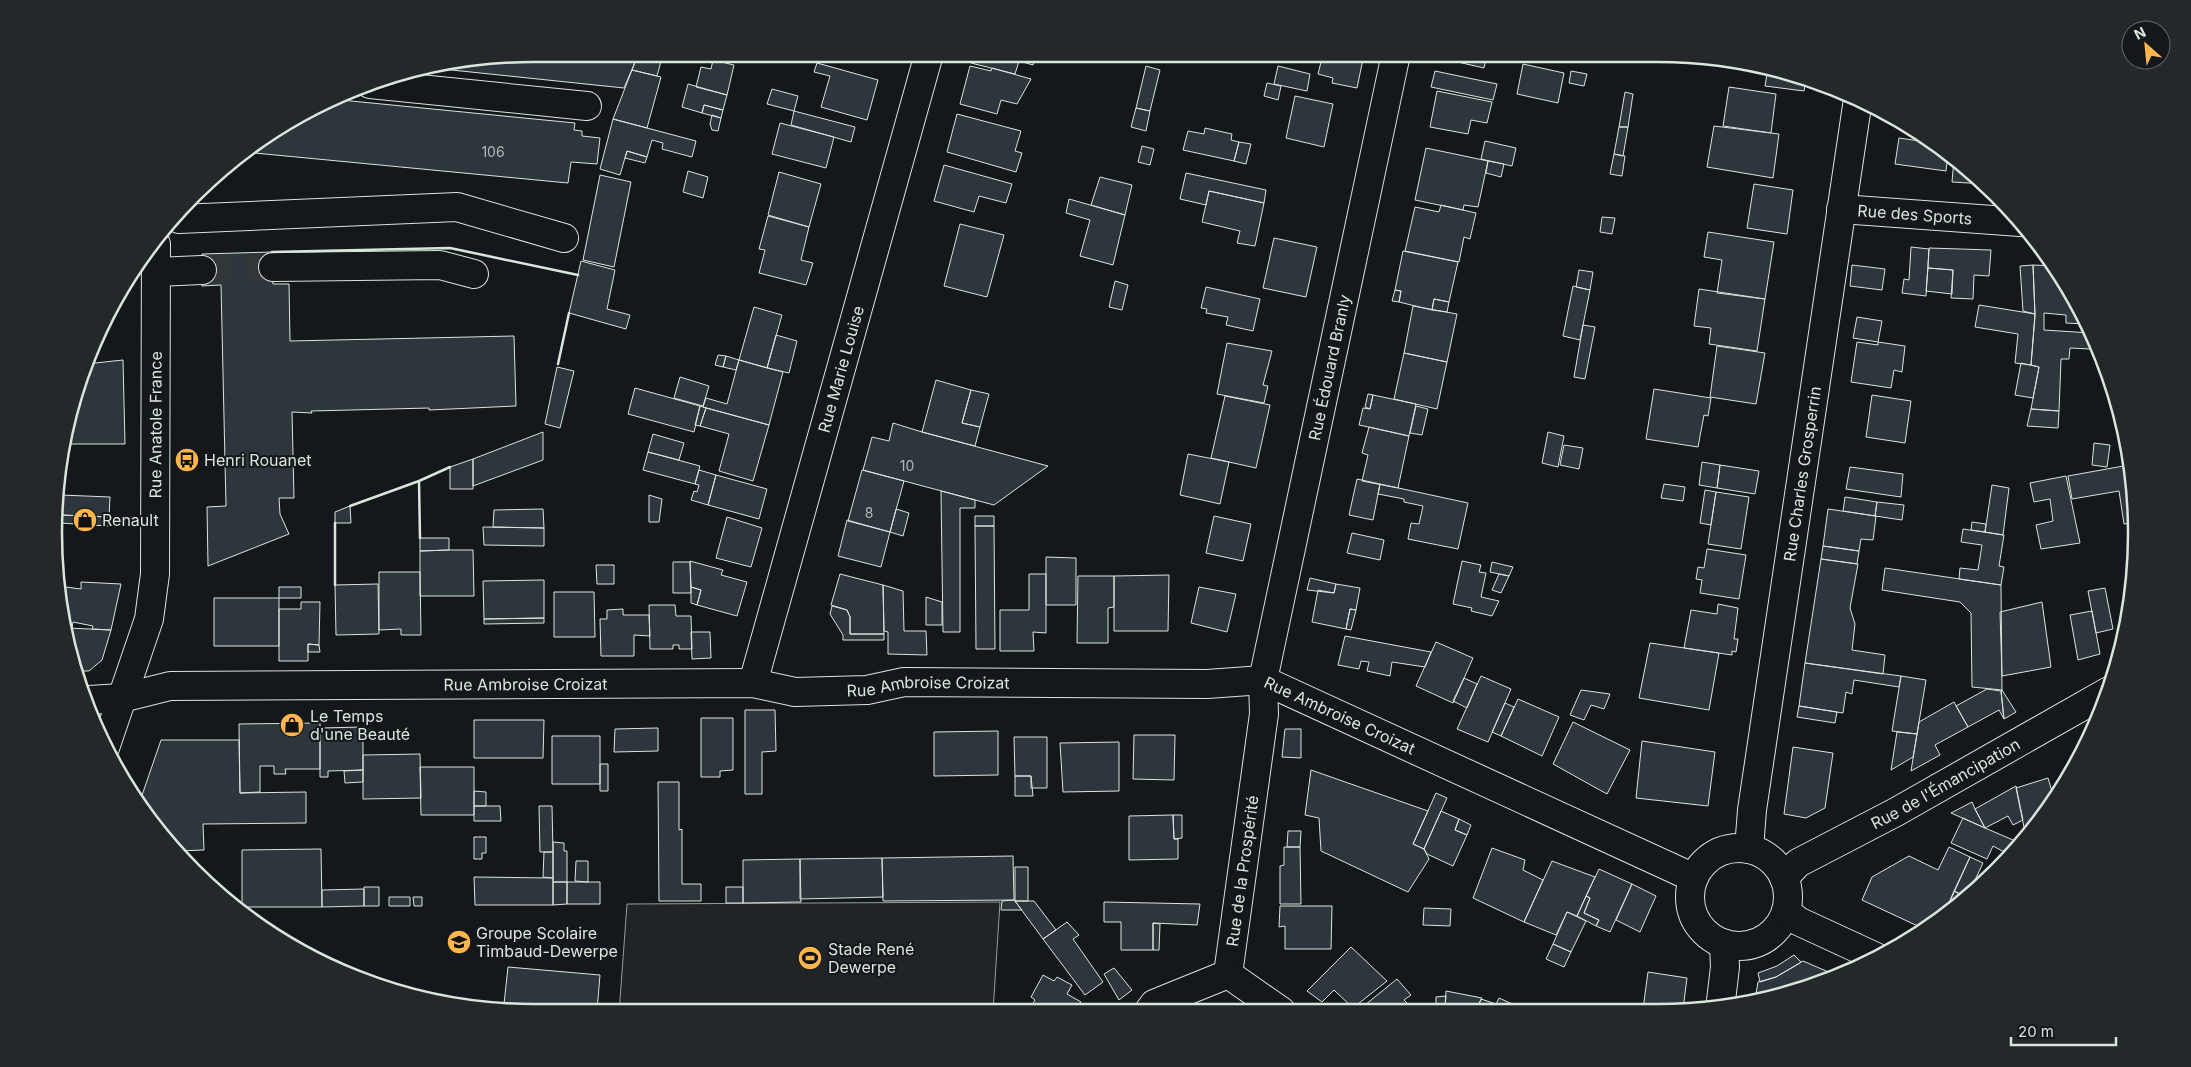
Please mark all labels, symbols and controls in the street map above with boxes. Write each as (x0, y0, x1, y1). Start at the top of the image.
north arrow (2121, 20, 2171, 70)
text: N (2131, 23, 2148, 43)
house number: 106 (481, 143, 505, 160)
street label: Rue des Sports (1857, 200, 1973, 229)
street label: Rue Édouard Branly (1304, 293, 1355, 442)
street label: Rue Marie Louise (814, 303, 868, 435)
street label: Rue Anatole France (145, 351, 166, 499)
street label: Rue Charles Grosperrin (1779, 385, 1825, 563)
bus stop icon: Henri Rouanet (174, 447, 200, 473)
place label: Henri Rouanet (204, 450, 311, 470)
house number: 10 (900, 457, 914, 474)
house number: 8 (865, 504, 873, 521)
shop icon: Renault (72, 507, 98, 533)
place label: Renault (102, 510, 159, 530)
street label: Rue Ambroise Croizat (846, 672, 1010, 701)
street label: Rue Ambroise Croizat (1261, 672, 1418, 759)
street label: Rue Ambroise Croizat (443, 674, 607, 695)
place label: Le Temps d'une Beauté (310, 706, 410, 744)
shop icon: Le Temps d'une Beauté (279, 712, 305, 738)
street label: Rue de l'Émancipation (1867, 734, 2024, 833)
street label: Rue de la Prospérité (1222, 794, 1263, 948)
place label: Groupe Scolaire Timbaud-Dewerpe (476, 923, 618, 961)
school or university icon: Groupe Scolaire Timbaud-Dewerpe (446, 929, 472, 955)
place label: Stade René Dewerpe (828, 939, 914, 977)
sports icon: Stade René Dewerpe (797, 945, 823, 971)
scale bar (2011, 1014, 2116, 1046)
text: 20 m (2018, 1022, 2054, 1041)

